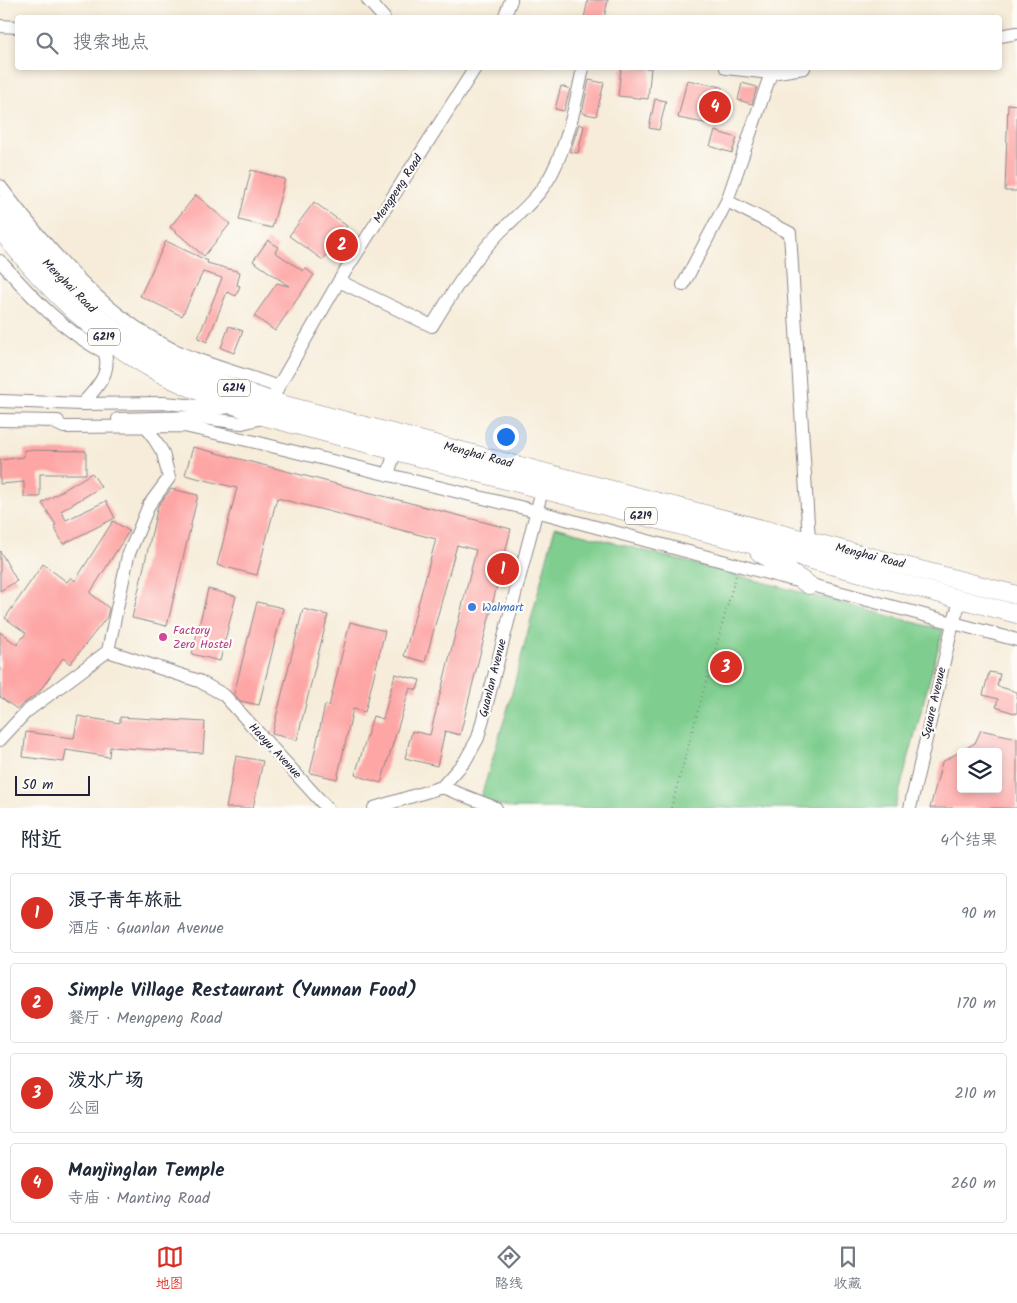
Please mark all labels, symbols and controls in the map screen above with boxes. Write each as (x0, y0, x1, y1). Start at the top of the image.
search box (15, 15, 1002, 70)
text: 搜索地点 (73, 28, 149, 58)
icon: search (33, 29, 61, 57)
pin: 4 (699, 88, 731, 126)
street label: Mengpeng Road (368, 150, 428, 227)
pin: 2 (326, 226, 358, 264)
street label: Menghai Road (37, 254, 101, 318)
road number: G219 (88, 328, 120, 346)
road number: G214 (218, 379, 250, 396)
your location (493, 424, 519, 450)
street label: Menghai Road (441, 437, 516, 474)
road number: G219 (625, 508, 657, 524)
street label: Menghai Road (833, 538, 908, 574)
pin: 1 (487, 550, 519, 588)
place label: Walmart (482, 598, 524, 617)
marker: Walmart (466, 601, 478, 613)
place label: Factory Zero Hostel (173, 621, 232, 654)
marker: Factory Zero Hostel (157, 631, 169, 643)
street label: Guanlan Avenue (474, 636, 512, 719)
pin: 3 (710, 648, 742, 686)
street label: Square Avenue (917, 665, 952, 741)
street label: Haoyu Avenue (244, 719, 306, 784)
map controls (957, 748, 1002, 793)
button: layers (957, 748, 1002, 793)
scale bar (15, 773, 90, 796)
text: 50 m (22, 774, 53, 796)
text: 附近 (20, 824, 62, 857)
text: 4个结果 (940, 828, 997, 853)
text: 浪子青年旅社 (68, 886, 182, 916)
text: 1 (35, 901, 39, 926)
text: 90 m (961, 901, 996, 926)
text: 酒店 · Guanlan Avenue (68, 916, 224, 941)
text: Simple Village Restaurant (Yunnan Food) (68, 976, 417, 1006)
text: 2 (32, 991, 42, 1016)
text: 170 m (956, 991, 996, 1016)
text: 餐厅 · Mengpeng Road (68, 1006, 222, 1031)
text: 泼水广场 (68, 1066, 144, 1096)
text: 3 (33, 1081, 41, 1106)
text: 210 m (955, 1081, 996, 1106)
text: 公园 (68, 1096, 100, 1121)
text: Manjinglan Temple (68, 1156, 224, 1186)
text: 4 (33, 1171, 41, 1196)
text: 260 m (951, 1171, 996, 1196)
text: 寺庙 · Manting Road (68, 1186, 210, 1211)
tab: 地图 (156, 1243, 184, 1295)
tab: 路线 (495, 1243, 523, 1295)
tab: 收藏 (834, 1243, 862, 1295)

